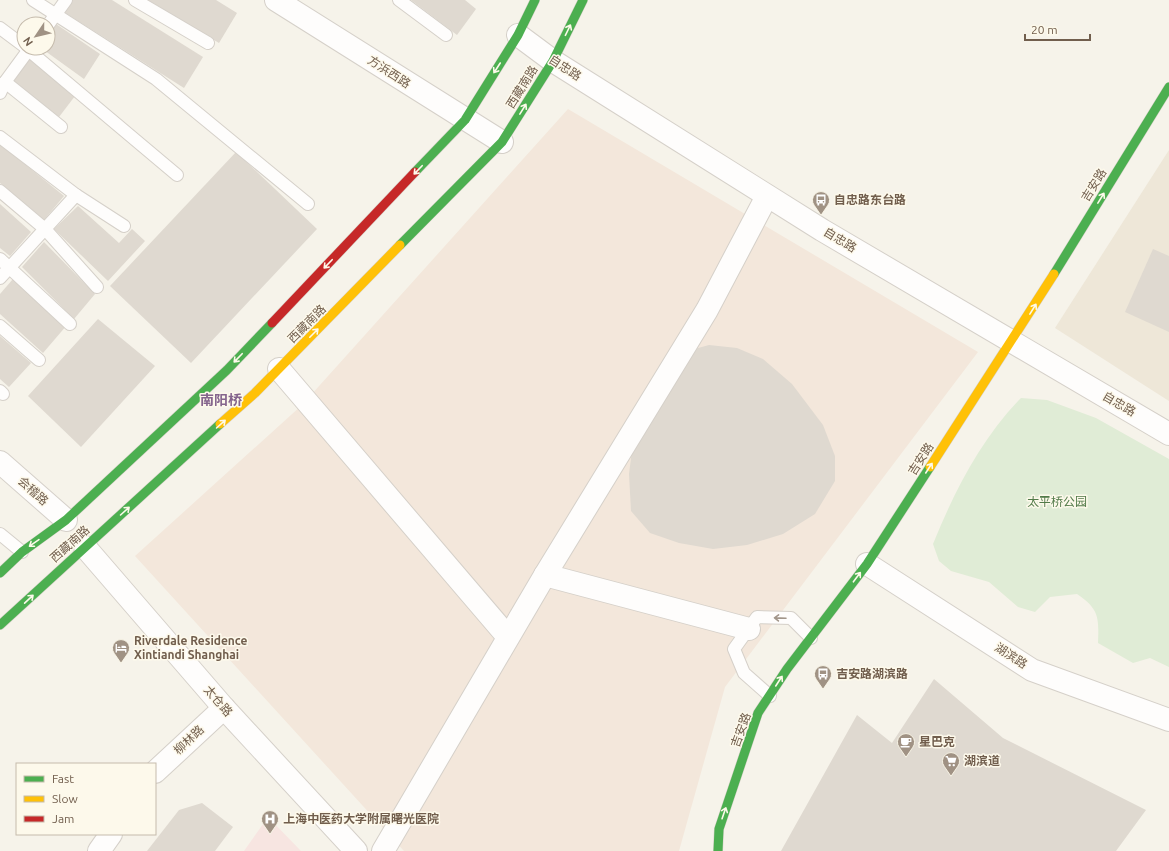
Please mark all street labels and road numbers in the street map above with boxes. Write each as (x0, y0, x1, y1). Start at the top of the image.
street label: 自忠路 (547, 52, 584, 83)
street label: 方浜西路 (366, 53, 413, 90)
street label: 西藏南路 (503, 63, 540, 111)
street label: 吉安路 (1079, 166, 1109, 203)
street label: 自忠路 (821, 225, 859, 254)
street label: 西藏南路 (285, 302, 328, 345)
street label: 自忠路 (1100, 389, 1138, 418)
street label: 吉安路 (905, 440, 936, 477)
street label: 会稽路 (16, 474, 51, 508)
street label: 西藏南路 (47, 523, 92, 565)
street label: 湖滨路 (993, 640, 1030, 671)
street label: 太仓路 (202, 683, 235, 719)
street label: 吉安路 (728, 711, 753, 749)
street label: 柳林路 (171, 723, 206, 757)

